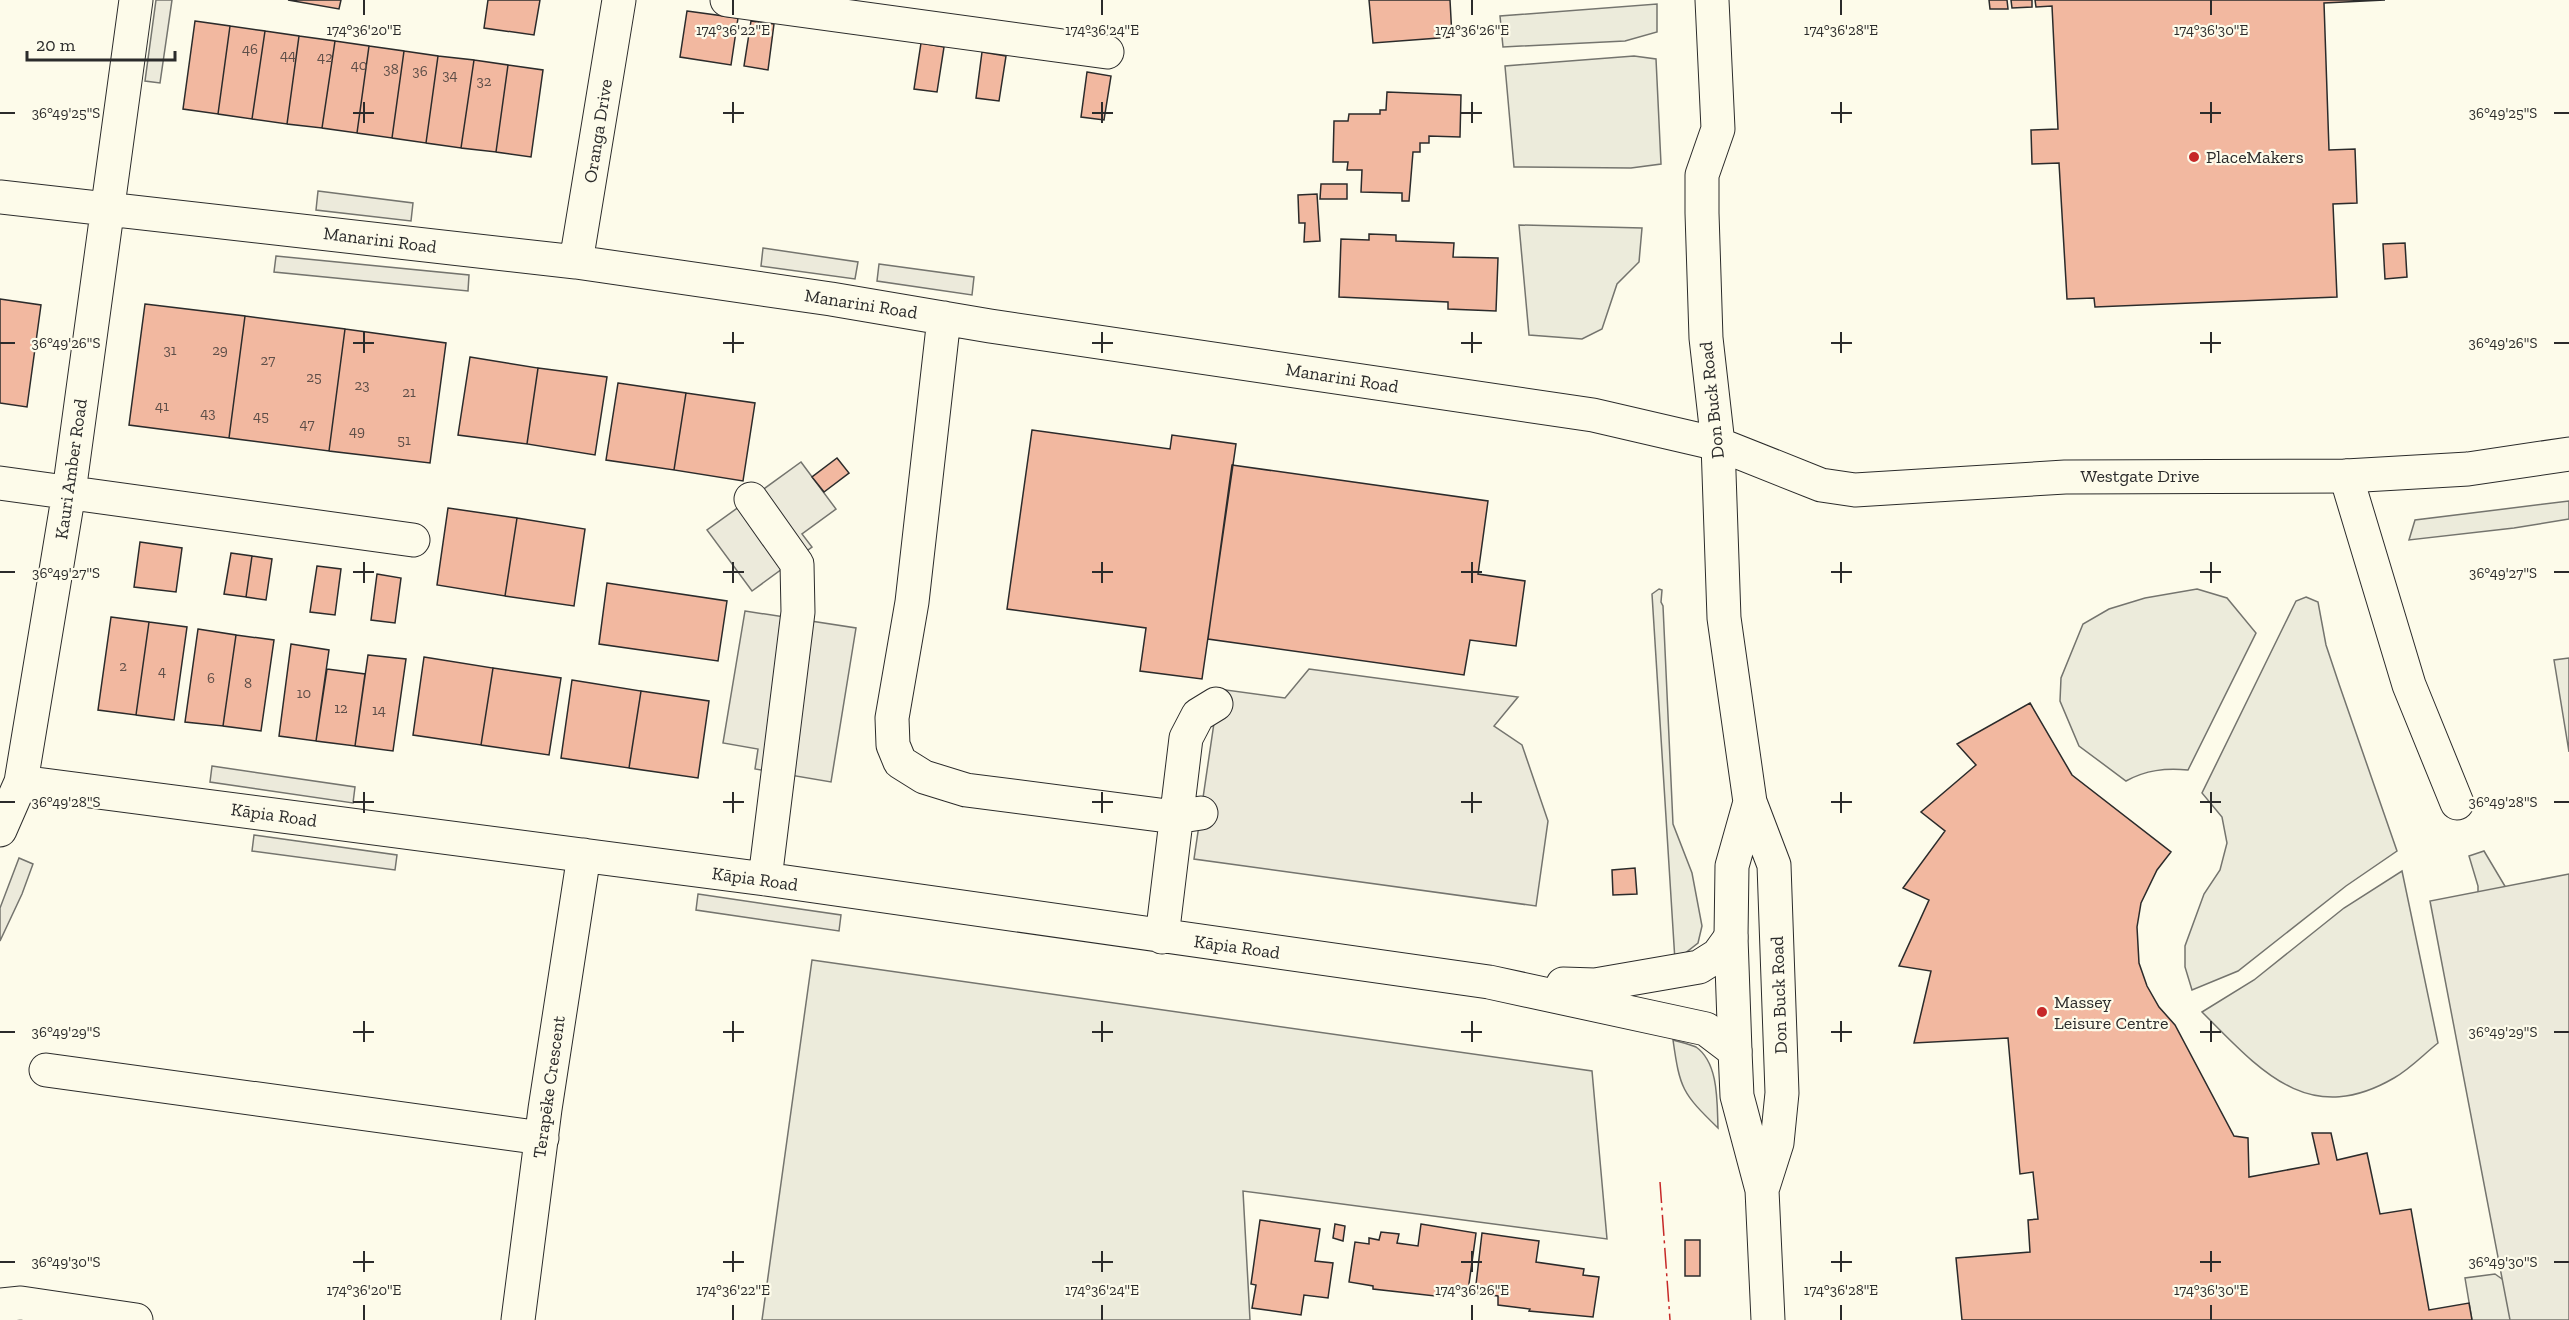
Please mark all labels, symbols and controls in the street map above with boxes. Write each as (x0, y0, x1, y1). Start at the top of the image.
text: 174°36'20"E (327, 21, 402, 39)
text: 174°36'22"E (696, 21, 770, 39)
text: 174°36'24"E (1065, 21, 1139, 39)
text: 174°36'26"E (1435, 21, 1509, 39)
text: 174°36'28"E (1804, 21, 1878, 39)
text: 174°36'30"E (2174, 21, 2248, 39)
scale bar (27, 24, 176, 62)
text: 20 m (36, 34, 76, 56)
house number: 46 (242, 40, 258, 58)
house number: 44 (280, 46, 296, 64)
house number: 42 (317, 48, 333, 66)
house number: 40 (351, 56, 367, 74)
house number: 38 (383, 60, 399, 78)
house number: 36 (412, 62, 428, 80)
house number: 34 (442, 66, 458, 84)
house number: 32 (476, 72, 492, 90)
street label: Oranga Drive (579, 78, 617, 184)
text: 36°49'25"S (32, 104, 100, 122)
text: 36°49'25"S (2469, 104, 2537, 122)
place label: PlaceMakers (2206, 146, 2304, 168)
marker: PlaceMakers (2187, 150, 2201, 164)
street label: Manarini Road (322, 222, 438, 258)
street label: Manarini Road (803, 284, 919, 324)
text: 36°49'26"S (32, 334, 100, 352)
text: 36°49'26"S (2469, 334, 2537, 352)
street label: Don Buck Road (1695, 340, 1729, 460)
house number: 31 (163, 341, 177, 359)
house number: 29 (212, 341, 228, 359)
house number: 27 (261, 351, 275, 369)
street label: Manarini Road (1284, 358, 1400, 398)
house number: 25 (306, 368, 322, 386)
house number: 23 (354, 376, 370, 394)
house number: 21 (402, 383, 416, 401)
street label: Kauri Amber Road (50, 397, 92, 541)
house number: 41 (155, 397, 169, 415)
house number: 43 (200, 404, 216, 422)
house number: 45 (253, 407, 269, 425)
house number: 47 (300, 415, 314, 433)
house number: 49 (349, 422, 365, 440)
house number: 51 (397, 431, 411, 449)
street label: Westgate Drive (2080, 465, 2200, 487)
text: 36°49'27"S (32, 564, 100, 582)
text: 36°49'27"S (2469, 564, 2537, 582)
house number: 2 (119, 657, 127, 675)
house number: 4 (158, 662, 166, 680)
house number: 6 (207, 669, 215, 687)
house number: 8 (244, 674, 252, 692)
house number: 10 (297, 684, 311, 702)
house number: 12 (334, 699, 348, 717)
house number: 14 (372, 701, 386, 719)
text: 36°49'28"S (32, 793, 100, 811)
text: 36°49'28"S (2469, 793, 2537, 811)
street label: Kāpia Road (230, 798, 319, 832)
street label: Kāpia Road (711, 862, 800, 896)
street label: Kāpia Road (1193, 930, 1282, 964)
street label: Don Buck Road (1766, 936, 1792, 1054)
place label: Massey Leisure Centre (2054, 991, 2169, 1034)
marker: Massey Leisure Centre (2035, 1005, 2049, 1019)
street label: Terapēke Crescent (528, 1014, 570, 1160)
text: 36°49'29"S (32, 1023, 100, 1041)
text: 36°49'29"S (2469, 1023, 2537, 1041)
text: 36°49'30"S (31, 1253, 101, 1271)
text: 36°49'30"S (2468, 1253, 2538, 1271)
text: 174°36'20"E (327, 1281, 402, 1299)
text: 174°36'22"E (696, 1281, 770, 1299)
text: 174°36'24"E (1065, 1281, 1139, 1299)
text: 174°36'26"E (1435, 1281, 1509, 1299)
text: 174°36'28"E (1804, 1281, 1878, 1299)
text: 174°36'30"E (2174, 1281, 2248, 1299)

